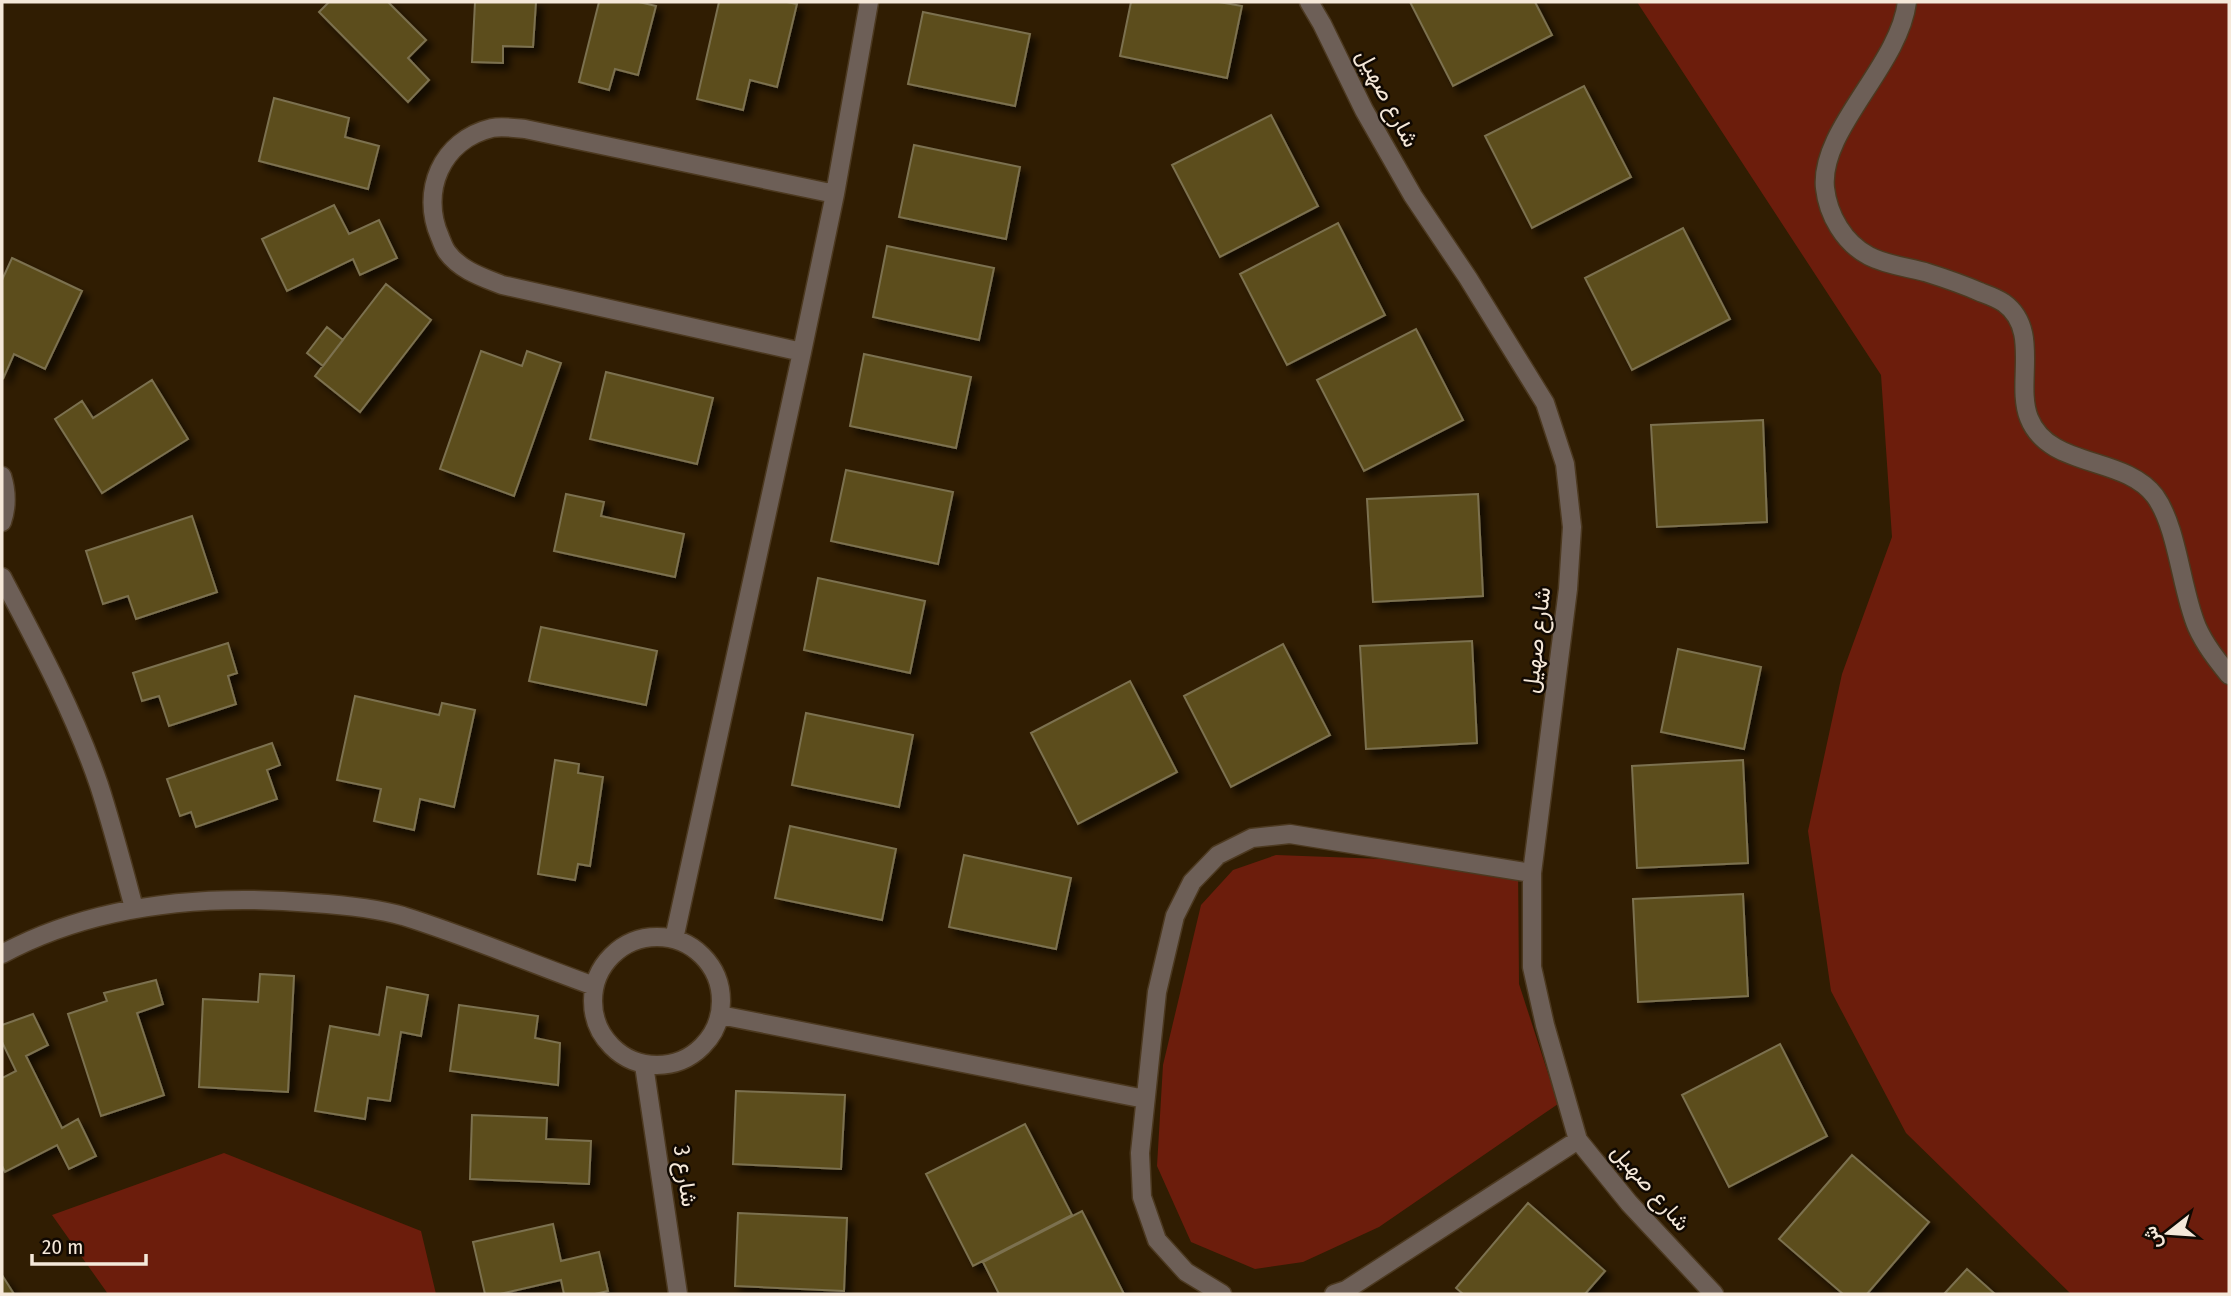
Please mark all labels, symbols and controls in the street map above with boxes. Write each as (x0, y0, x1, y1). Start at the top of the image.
street label: شارع صهيل (1349, 44, 1425, 153)
street label: شارع صهيل (1516, 585, 1558, 695)
street label: شارع صهيل (1604, 1137, 1697, 1238)
street label: 3 شارع (666, 1143, 704, 1209)
north arrow (2133, 1198, 2203, 1268)
scale bar (32, 1222, 145, 1266)
text: ش (2138, 1223, 2167, 1252)
text: 20 m (42, 1234, 83, 1260)

